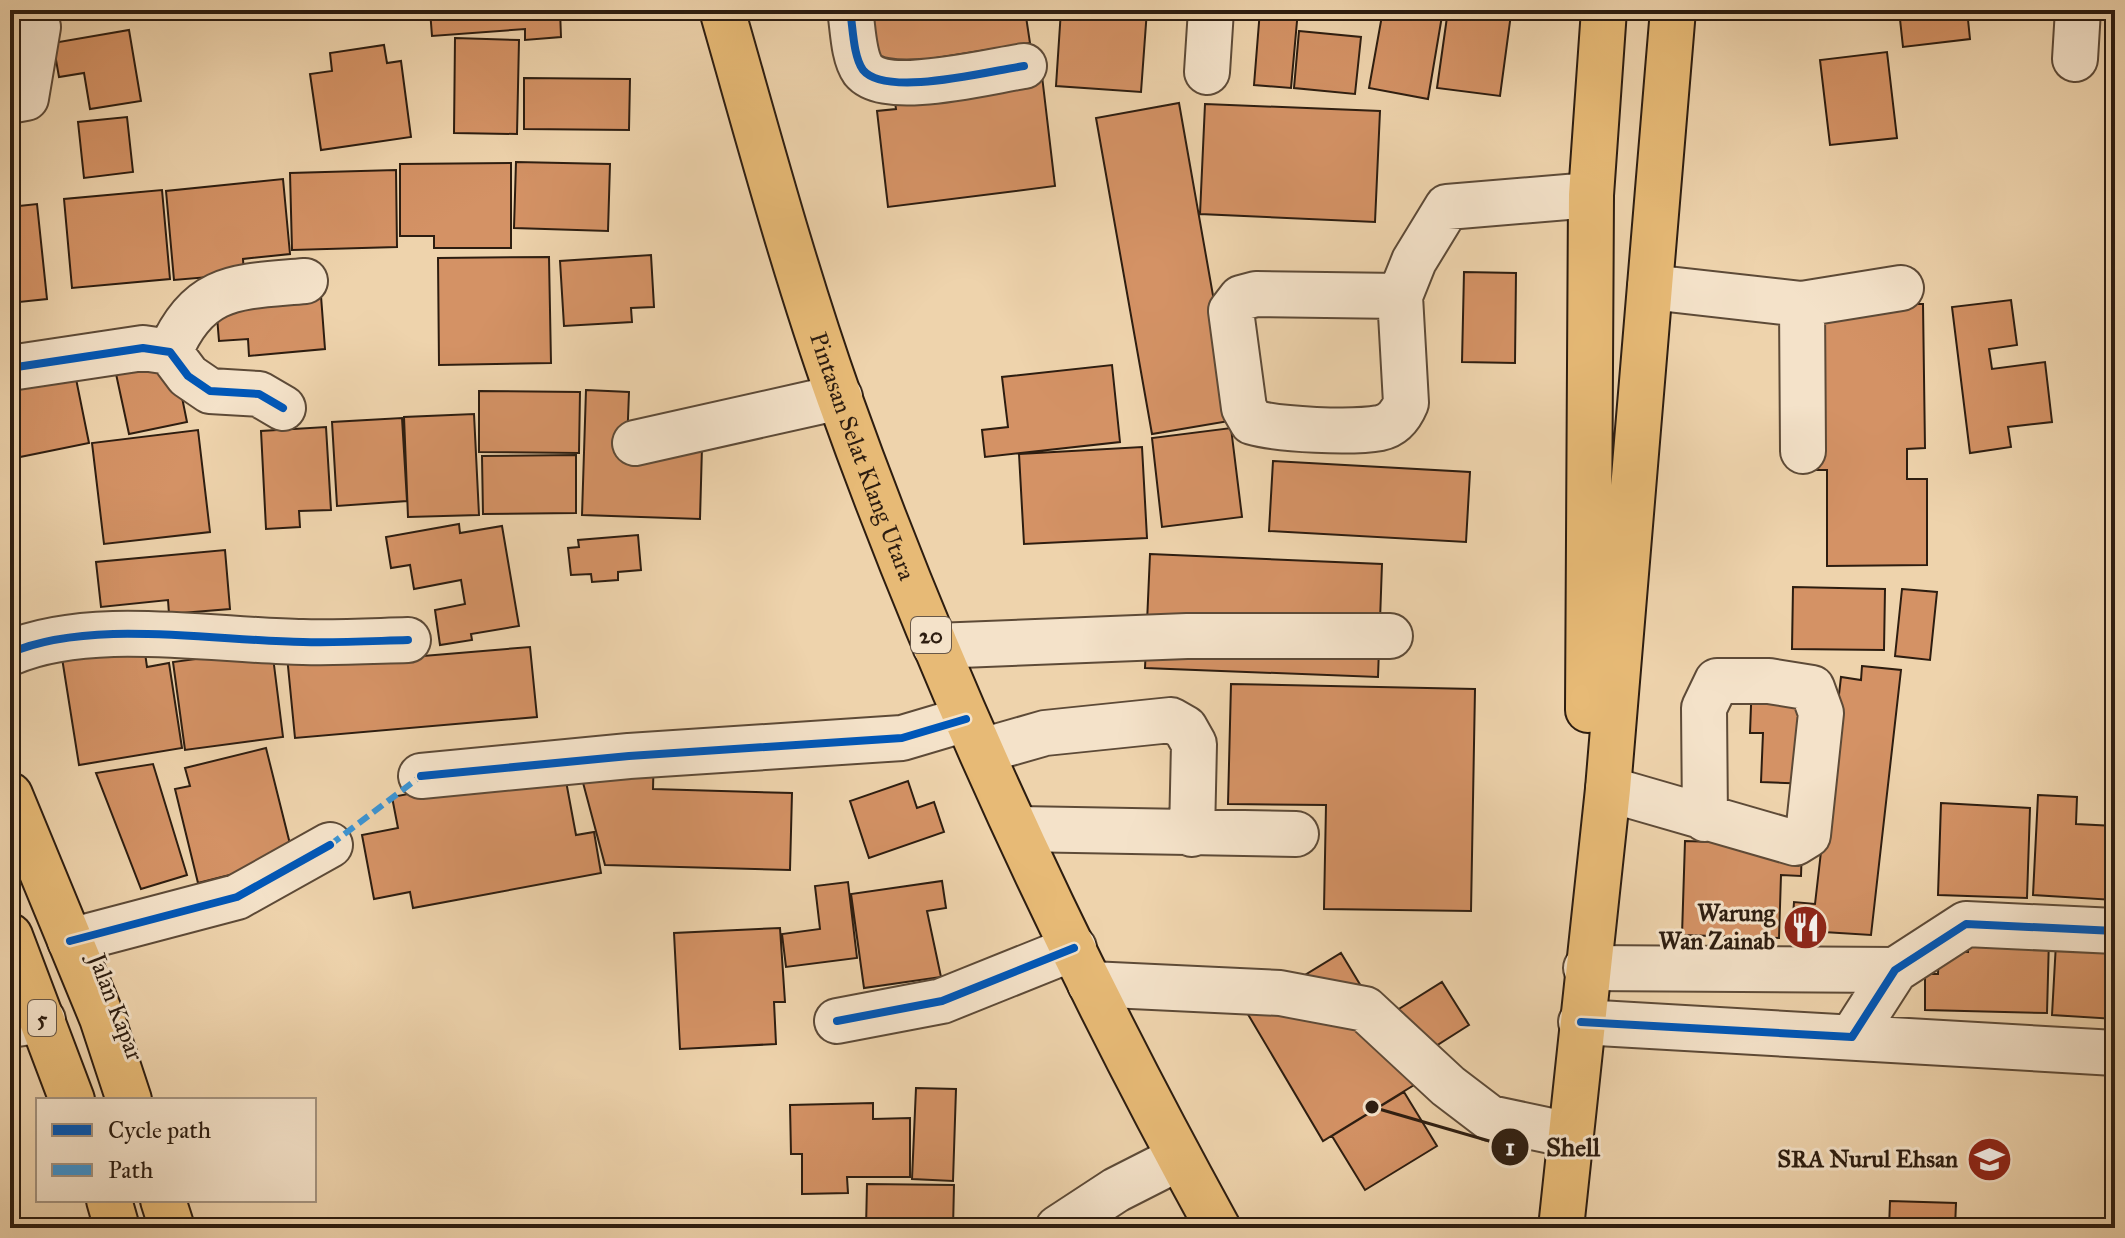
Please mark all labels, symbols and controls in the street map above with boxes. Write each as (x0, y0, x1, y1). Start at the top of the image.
street label: Pintasan Selat Klang Utara (803, 328, 922, 585)
road number: 20 (911, 617, 951, 653)
place label: Warung Wan Zainab (1659, 898, 1776, 956)
restaurant icon: Warung Wan Zainab (1782, 903, 1830, 951)
street label: Jalan Kapar (81, 946, 150, 1065)
road number: 5 (28, 1000, 56, 1036)
legend (36, 1098, 316, 1202)
text: Cycle path (108, 1115, 211, 1145)
callout: Shell (1490, 1122, 1616, 1172)
text: Shell (1546, 1131, 1601, 1163)
text: 1 (1505, 1132, 1515, 1162)
school or university icon: SRA Nurul Ehsan (1965, 1135, 2013, 1183)
place label: SRA Nurul Ehsan (1777, 1144, 1958, 1174)
text: Path (108, 1155, 153, 1185)

